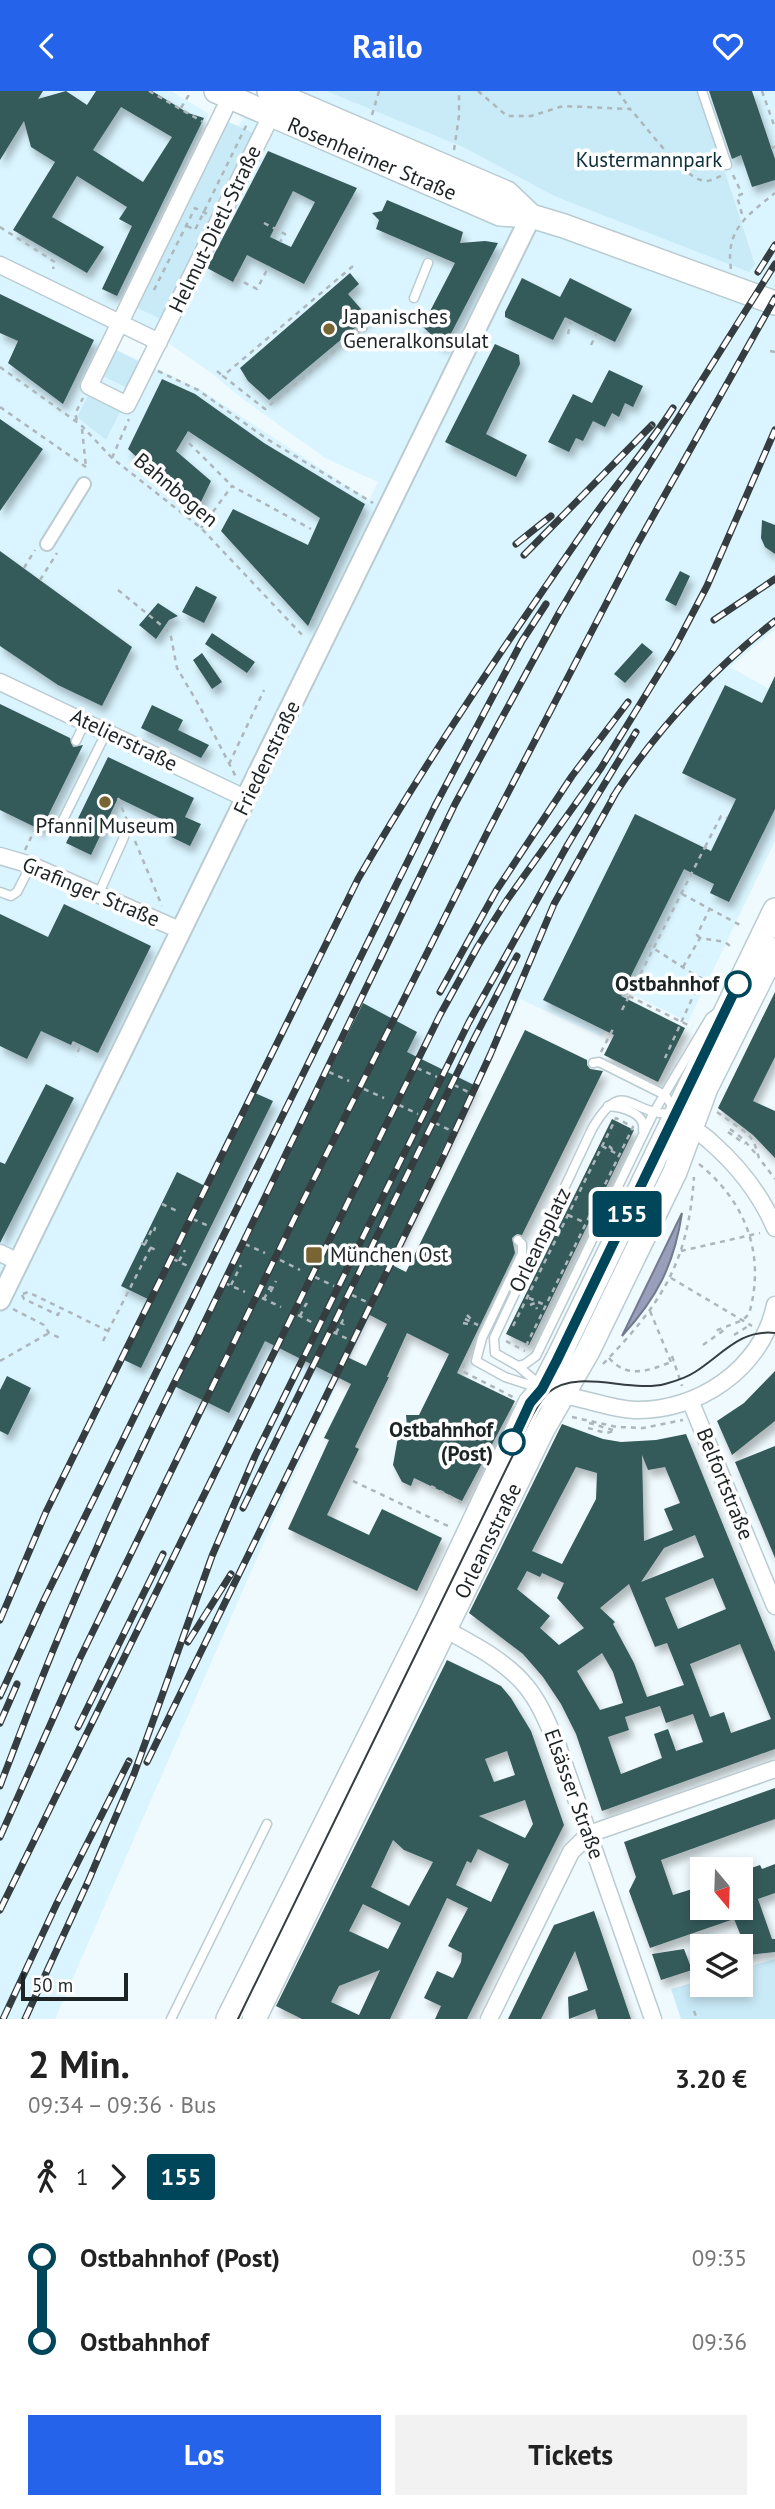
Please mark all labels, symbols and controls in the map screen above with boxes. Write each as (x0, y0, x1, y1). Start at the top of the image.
text: Railo (352, 25, 423, 67)
icon: back (28, 27, 66, 65)
icon: heart (709, 27, 747, 65)
street label: Rosenheimer Straße (284, 111, 461, 206)
street label: Helmut-Dietl-Straße (162, 141, 267, 317)
park label: Kustermannpark (576, 146, 722, 173)
place label: Japanisches Generalkonsulat (342, 303, 489, 354)
marker: Japanisches Generalkonsulat (321, 321, 337, 337)
street label: Bahnbogen (129, 447, 224, 533)
street label: Friedenstraße (227, 696, 306, 820)
street label: Atelierstraße (66, 702, 182, 777)
marker: Pfanni Museum (97, 794, 113, 810)
place label: Pfanni Museum (36, 812, 174, 839)
street label: Grafinger Straße (18, 850, 164, 933)
place label: Ostbahnhof (615, 970, 720, 997)
marker: Ostbahnhof (725, 971, 751, 997)
street label: Orleansplatz (503, 1183, 577, 1297)
line badge: 155 (587, 1191, 667, 1237)
text: 155 (607, 1198, 647, 1229)
place label: München Ost (330, 1241, 448, 1268)
marker: München Ost (304, 1245, 324, 1265)
place label: Ostbahnhof (Post) (389, 1416, 494, 1467)
street label: Belfortstraße (691, 1424, 760, 1544)
marker: Ostbahnhof (Post) (499, 1429, 525, 1455)
street label: Orleansstraße (448, 1478, 527, 1603)
street label: Elsässer Straße (538, 1725, 611, 1863)
north arrow (690, 1857, 752, 1920)
map controls (690, 1857, 753, 1997)
button: layers (690, 1934, 753, 1997)
scale bar (21, 1970, 128, 2002)
text: 50 m (32, 1973, 73, 1997)
text: 2 Min. (28, 2039, 130, 2088)
text: 3.20 € (675, 2062, 747, 2095)
text: 09:34 – 09:36 · Bus (28, 2090, 216, 2119)
icon: walk (28, 2158, 66, 2196)
icon: forward (99, 2158, 137, 2196)
text: 155 (161, 2161, 201, 2192)
text: 1 (76, 2162, 89, 2191)
text: Ostbahnhof (Post) (80, 2241, 280, 2274)
text: 09:35 (692, 2243, 747, 2272)
text: Ostbahnhof (80, 2325, 209, 2358)
text: 09:36 (692, 2327, 747, 2356)
button: Los (28, 2415, 381, 2495)
button: Tickets (395, 2415, 747, 2495)

